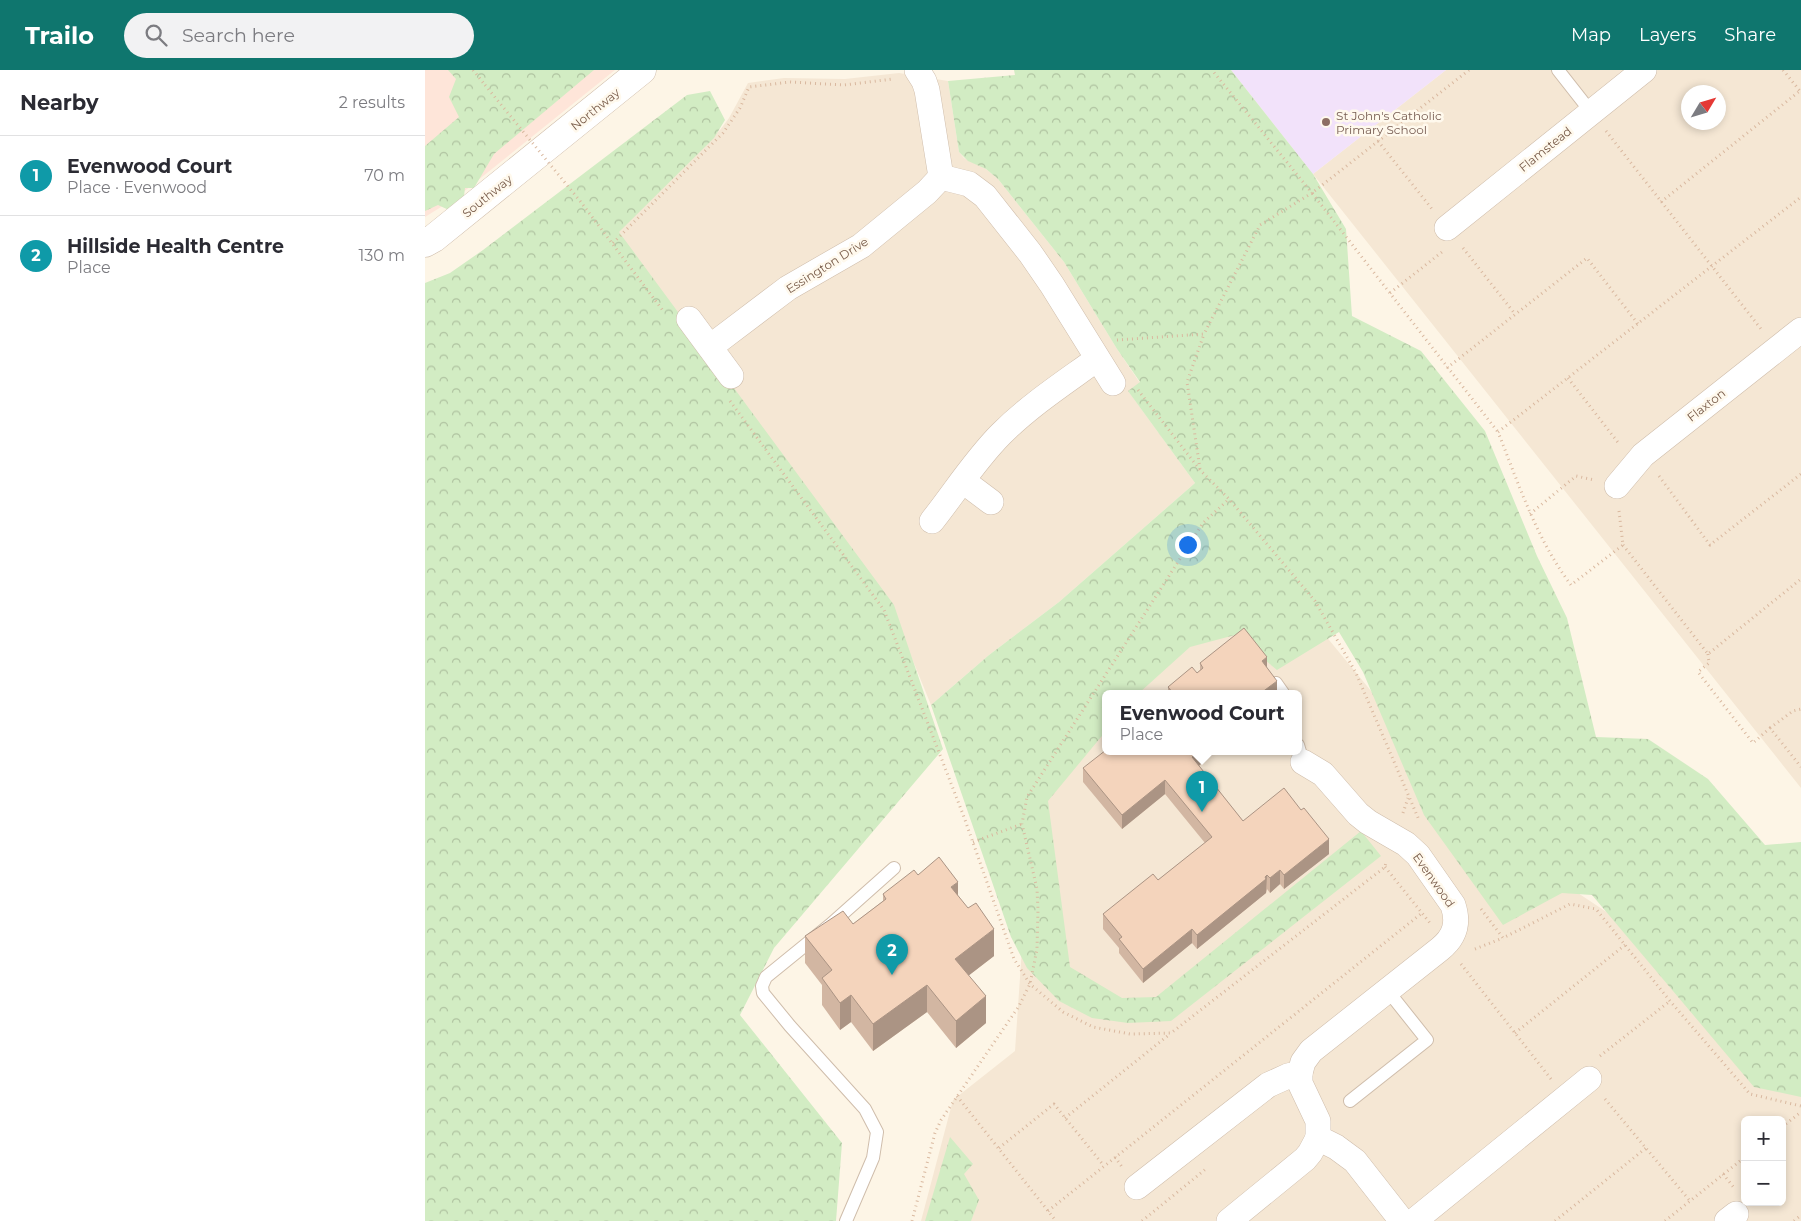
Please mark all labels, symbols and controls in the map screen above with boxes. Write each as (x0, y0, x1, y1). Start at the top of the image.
search box (124, 13, 474, 58)
text: Trailo (25, 21, 94, 50)
icon: search (142, 21, 170, 49)
text: Search here (182, 24, 295, 47)
text: Map (1571, 24, 1611, 46)
text: Layers (1639, 24, 1696, 46)
text: Share (1724, 24, 1776, 46)
street label: Northway (567, 84, 623, 133)
north arrow (1681, 85, 1726, 130)
text: Nearby (20, 90, 99, 115)
text: 2 results (339, 93, 405, 112)
place label: St John's Catholic Primary School (1336, 108, 1442, 137)
marker: St John's Catholic Primary School (1320, 116, 1332, 128)
street label: Flamstead (1516, 123, 1574, 175)
text: Evenwood Court (67, 155, 232, 178)
text: 1 (33, 166, 39, 185)
text: 70 m (364, 166, 405, 185)
street label: Southway (459, 171, 515, 221)
text: Place · Evenwood (67, 178, 207, 197)
street label: Essington Drive (783, 234, 871, 296)
text: Hillside Health Centre (67, 235, 284, 258)
text: 2 (31, 246, 41, 265)
text: 130 m (358, 246, 405, 265)
text: Place (67, 258, 111, 277)
street label: Flaxton (1684, 385, 1728, 425)
your location (1175, 532, 1201, 558)
popup (1102, 690, 1302, 755)
text: Evenwood Court (1119, 702, 1285, 725)
text: Place (1119, 725, 1163, 744)
pin: 1 (1186, 771, 1218, 812)
street label: Evenwood (1410, 850, 1458, 910)
pin: 2 (876, 934, 908, 975)
map controls (1741, 1116, 1786, 1206)
button: + (1741, 1116, 1786, 1161)
button: − (1741, 1161, 1786, 1206)

